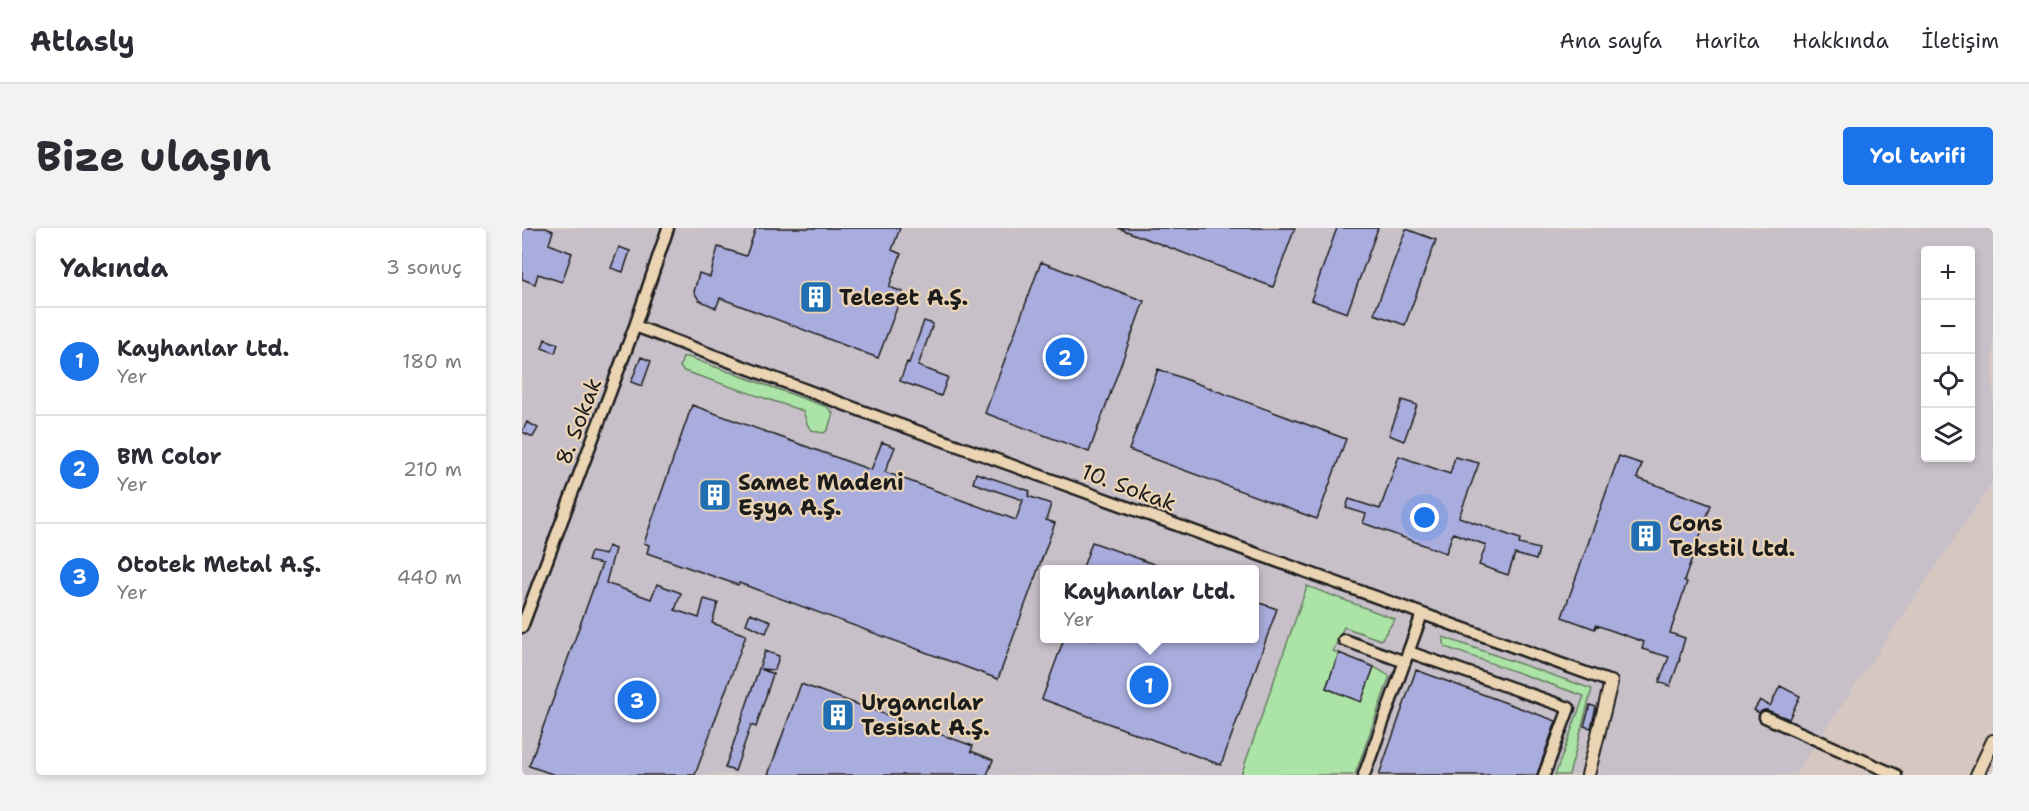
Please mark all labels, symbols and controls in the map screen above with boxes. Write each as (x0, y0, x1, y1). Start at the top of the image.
text: Atlasly (30, 22, 135, 60)
text: Ana sayfa (1560, 27, 1662, 55)
text: Harita (1695, 27, 1760, 55)
text: Hakkında (1793, 27, 1889, 55)
text: İletişim (1922, 27, 1999, 55)
button: Yol tarifi (1843, 127, 1993, 185)
text: Bize ulaşın (36, 128, 271, 184)
map controls (1921, 246, 1975, 462)
button: + (1921, 246, 1975, 300)
text: Yakında (60, 250, 168, 285)
text: 3 sonuç (386, 254, 462, 280)
building icon: Teleset A.Ş. (798, 279, 834, 315)
place label: Teleset A.Ş. (839, 283, 968, 312)
button: − (1921, 300, 1975, 354)
text: Kayhanlar Ltd. (117, 334, 289, 363)
pin: 2 (1046, 334, 1084, 380)
text: 1 (75, 348, 84, 374)
text: 180 m (402, 348, 462, 374)
button: locate (1921, 354, 1975, 408)
text: Yer (117, 363, 147, 389)
street label: 8. Sokak (549, 374, 608, 469)
button: layers (1921, 408, 1975, 462)
text: BM Color (117, 442, 222, 471)
text: 2 (73, 456, 87, 482)
text: 210 m (403, 456, 462, 482)
street label: 10. Sokak (1077, 457, 1180, 518)
place label: Samet Madeni Eşya A.Ş. (738, 468, 904, 522)
text: Yer (117, 471, 147, 497)
building icon: Samet Madeni Eşya A.Ş. (697, 477, 733, 513)
your location (1410, 503, 1439, 532)
place label: Cons Tekstil Ltd. (1669, 509, 1795, 563)
building icon: Cons Tekstil Ltd. (1628, 518, 1664, 554)
text: Ototek Metal A.Ş. (117, 550, 321, 579)
text: 3 (73, 564, 87, 590)
text: 440 m (397, 564, 462, 590)
popup (1040, 565, 1259, 643)
text: Kayhanlar Ltd. (1063, 577, 1236, 606)
text: Yer (117, 579, 147, 605)
text: Yer (1063, 606, 1094, 632)
pin: 1 (1130, 662, 1168, 708)
pin: 3 (618, 678, 656, 722)
place label: Urgancılar Tesisat A.Ş. (861, 688, 990, 742)
building icon: Urgancılar Tesisat A.Ş. (820, 697, 856, 733)

